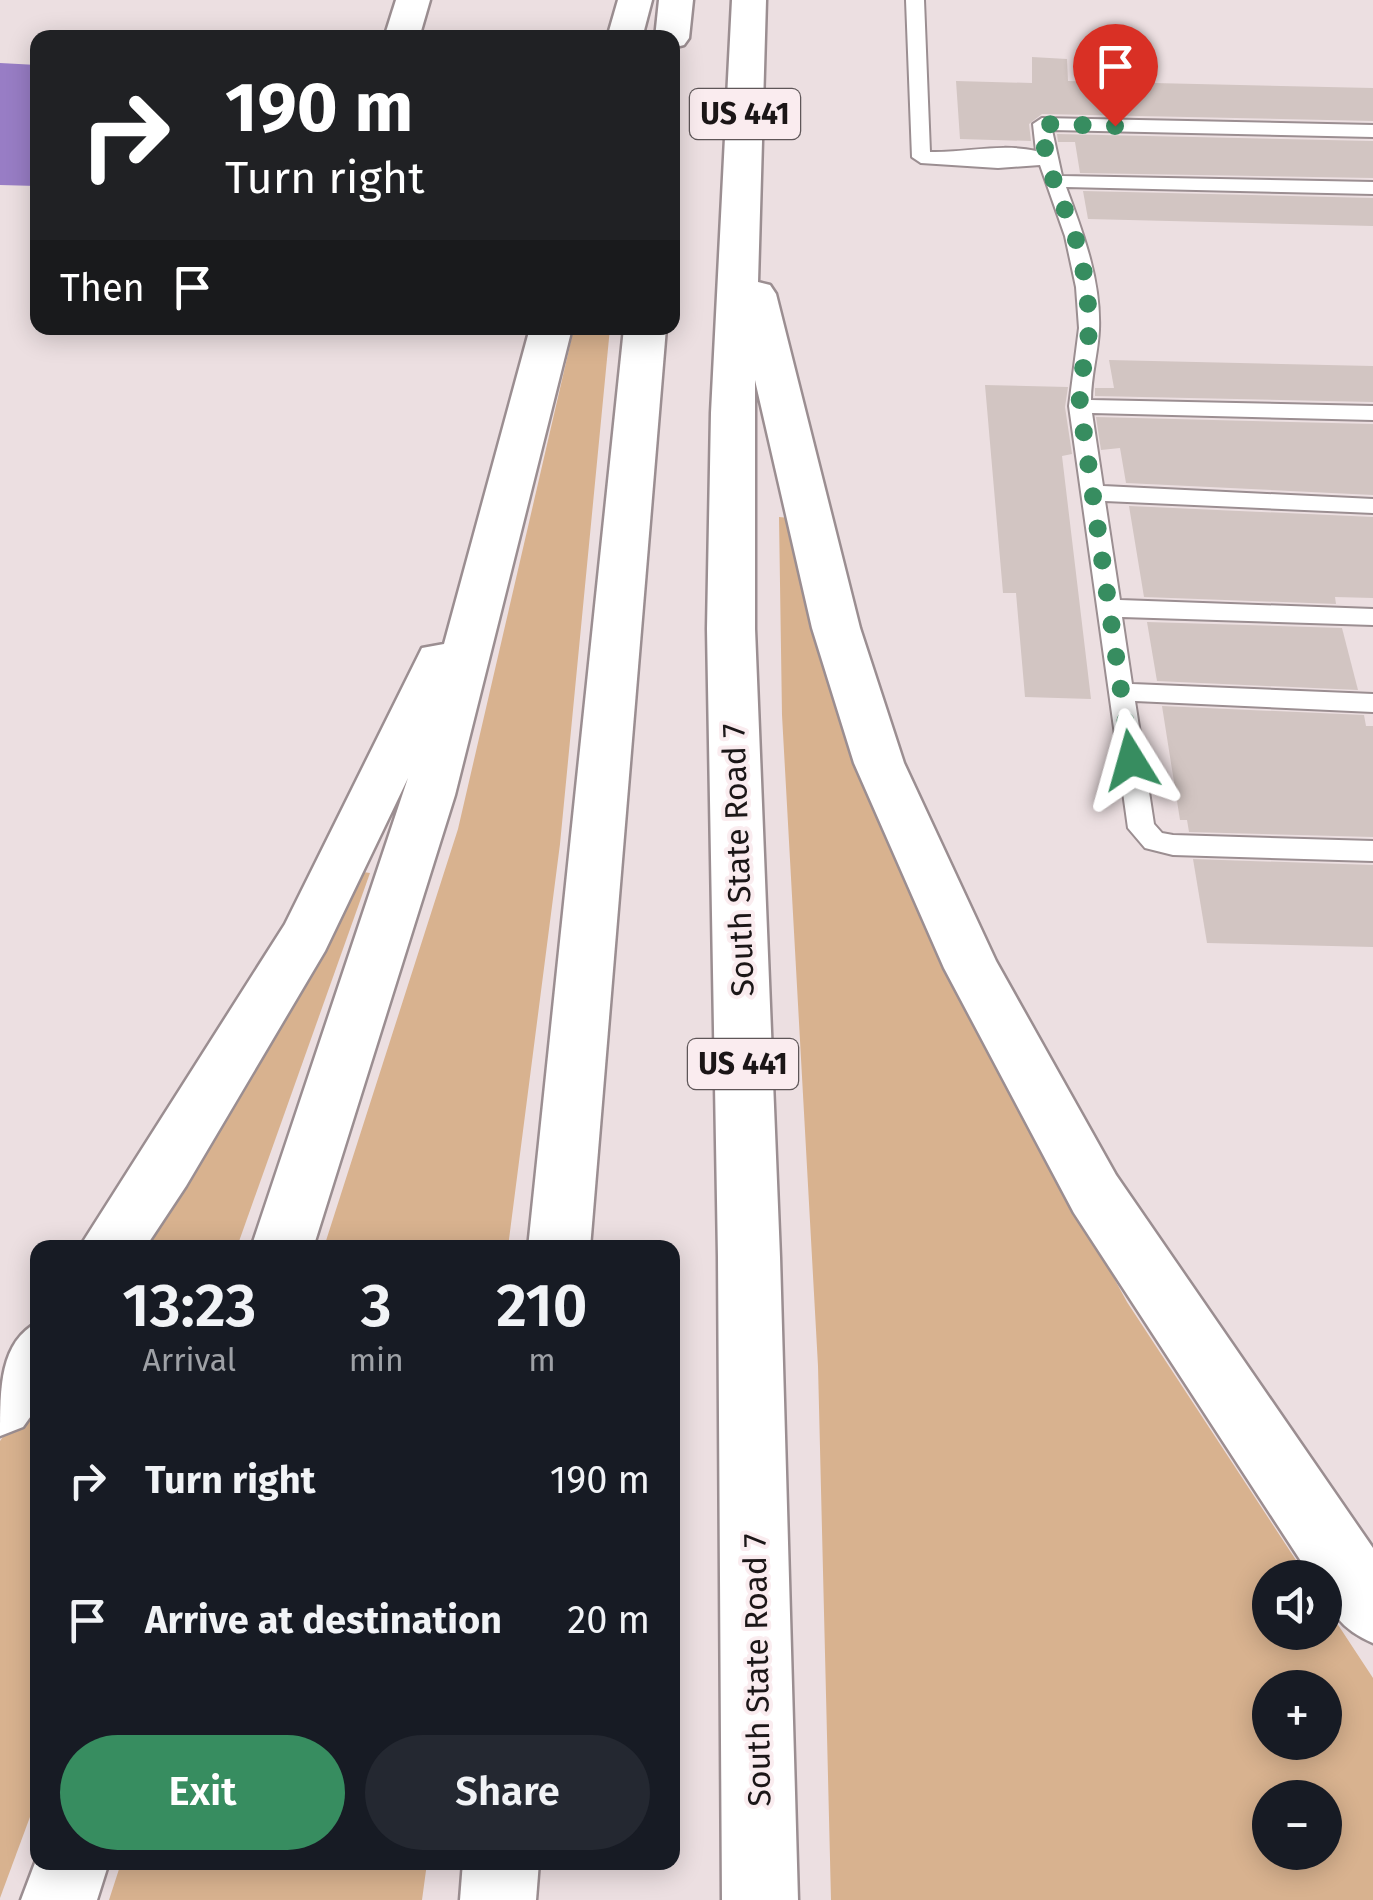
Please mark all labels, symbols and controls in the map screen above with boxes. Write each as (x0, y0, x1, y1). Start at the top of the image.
pin (1073, 24, 1158, 127)
icon: arrive (1088, 39, 1143, 94)
text: 190 m (225, 66, 413, 150)
icon: right (60, 70, 190, 200)
road number: US 441 (690, 89, 800, 139)
text: Turn right (225, 151, 424, 205)
icon: arrive (165, 260, 220, 315)
text: Then (60, 265, 145, 311)
position arrow (1079, 708, 1183, 812)
street label: South State Road 7 (714, 723, 762, 997)
road number: US 441 (688, 1039, 798, 1089)
text: 13:23 (122, 1270, 256, 1342)
text: 3 (361, 1270, 392, 1342)
text: 210 (496, 1270, 588, 1342)
text: Arrival (142, 1341, 236, 1379)
text: min (349, 1341, 404, 1379)
text: m (528, 1341, 556, 1379)
icon: right (60, 1453, 115, 1508)
text: Turn right (145, 1457, 315, 1503)
text: 190 m (550, 1457, 650, 1503)
street label: South State Road 7 (736, 1533, 778, 1807)
map controls (1252, 1560, 1342, 1870)
button: sound (1252, 1560, 1342, 1650)
icon: arrive (60, 1593, 115, 1648)
text: Arrive at destination (145, 1597, 502, 1643)
text: 20 m (567, 1597, 650, 1643)
button: + (1252, 1670, 1342, 1760)
button: Exit (60, 1735, 345, 1850)
button: Share (365, 1735, 650, 1850)
button: − (1252, 1780, 1342, 1870)

